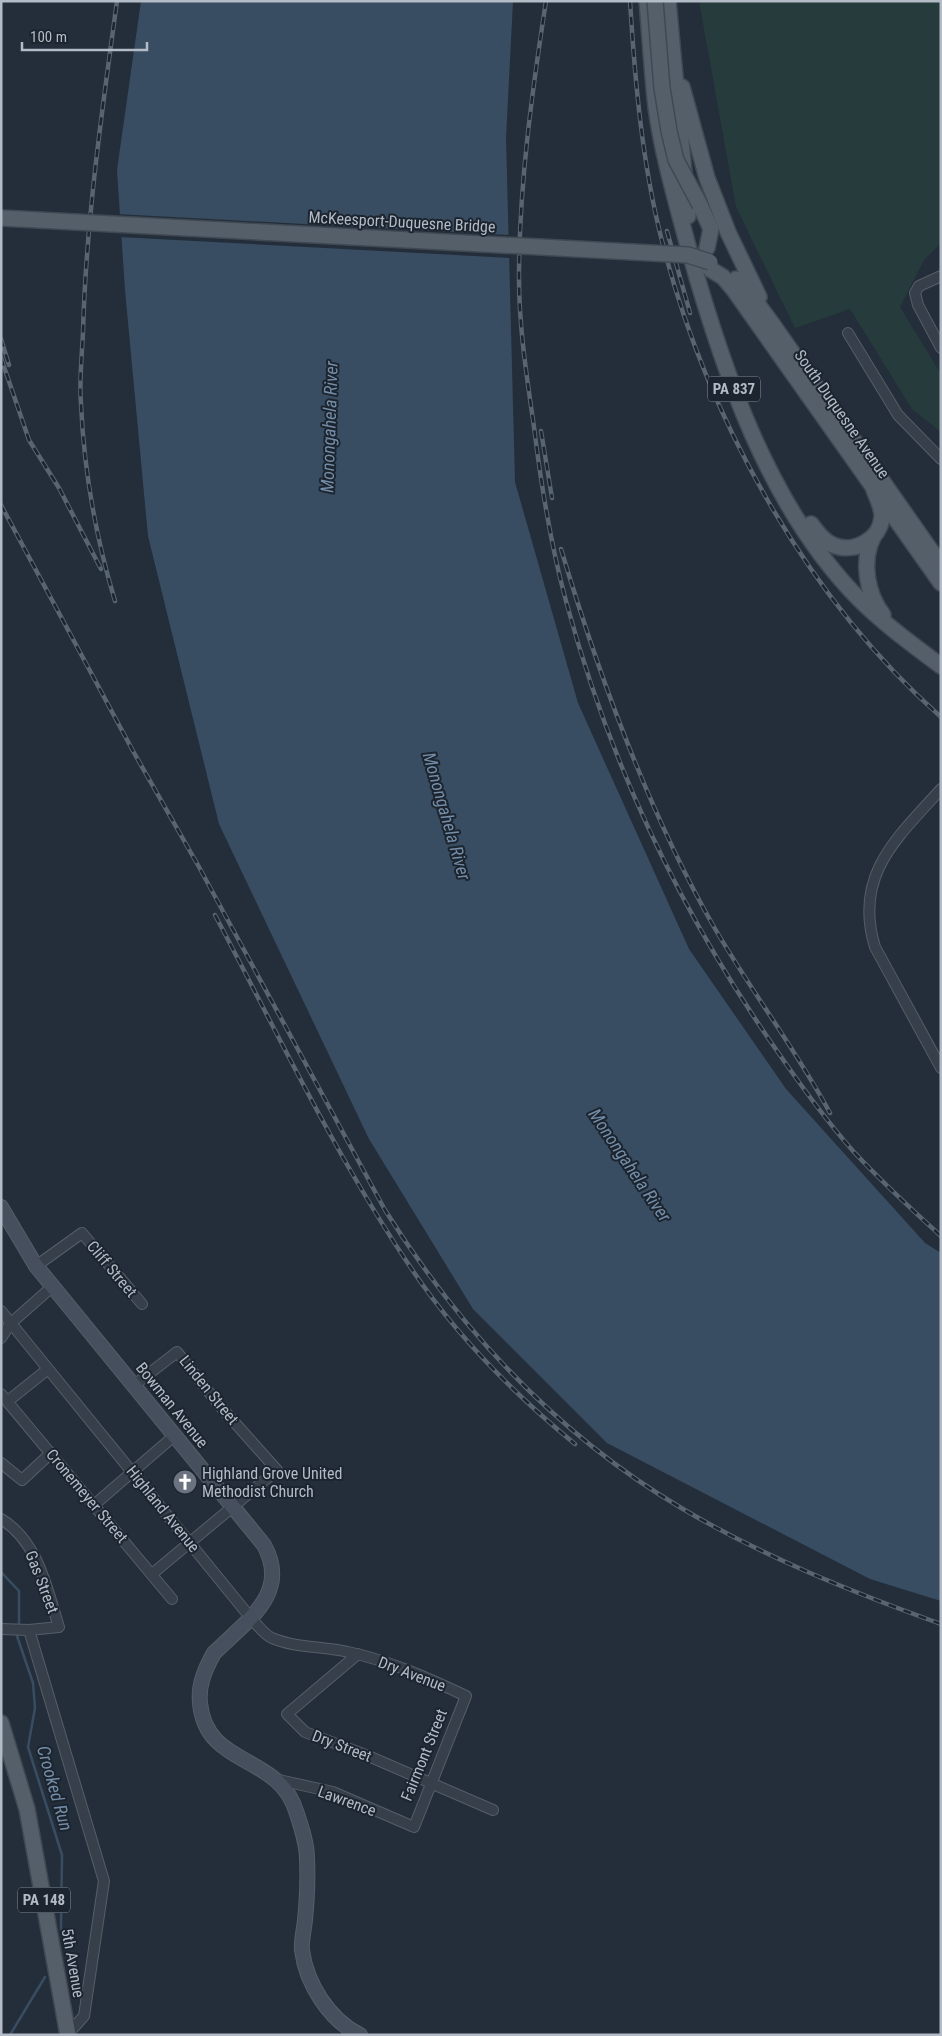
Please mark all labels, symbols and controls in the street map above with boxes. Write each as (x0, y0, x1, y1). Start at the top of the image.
scale bar (22, 20, 148, 52)
text: 100 m (30, 28, 67, 46)
street label: McKeesport-Duquesne Bridge (308, 208, 496, 236)
street label: South Duquesne Avenue (790, 346, 894, 482)
water label: Monongahela River (316, 360, 342, 493)
road number: PA 837 (708, 376, 760, 402)
water label: Monongahela River (419, 750, 475, 883)
water label: Monongahela River (584, 1104, 676, 1226)
street label: Cliff Street (83, 1237, 141, 1301)
street label: Linden Street (175, 1352, 243, 1429)
street label: Bowman Avenue (132, 1358, 212, 1452)
street label: Cronemeyer Street (42, 1445, 132, 1547)
street label: Highland Avenue (122, 1462, 204, 1556)
place label: Highland Grove United Methodist Church (202, 1464, 342, 1501)
church icon: Highland Grove United Methodist Church (172, 1469, 198, 1495)
street label: Gas Street (21, 1548, 63, 1616)
street label: Dry Avenue (376, 1652, 448, 1696)
street label: Fairmont Street (397, 1706, 451, 1804)
street label: Dry Street (310, 1726, 375, 1766)
water label: Crooked Run (33, 1743, 77, 1833)
street label: Lawrence (315, 1782, 379, 1820)
road number: PA 148 (18, 1888, 70, 1912)
street label: 5th Avenue (58, 1927, 88, 1999)

